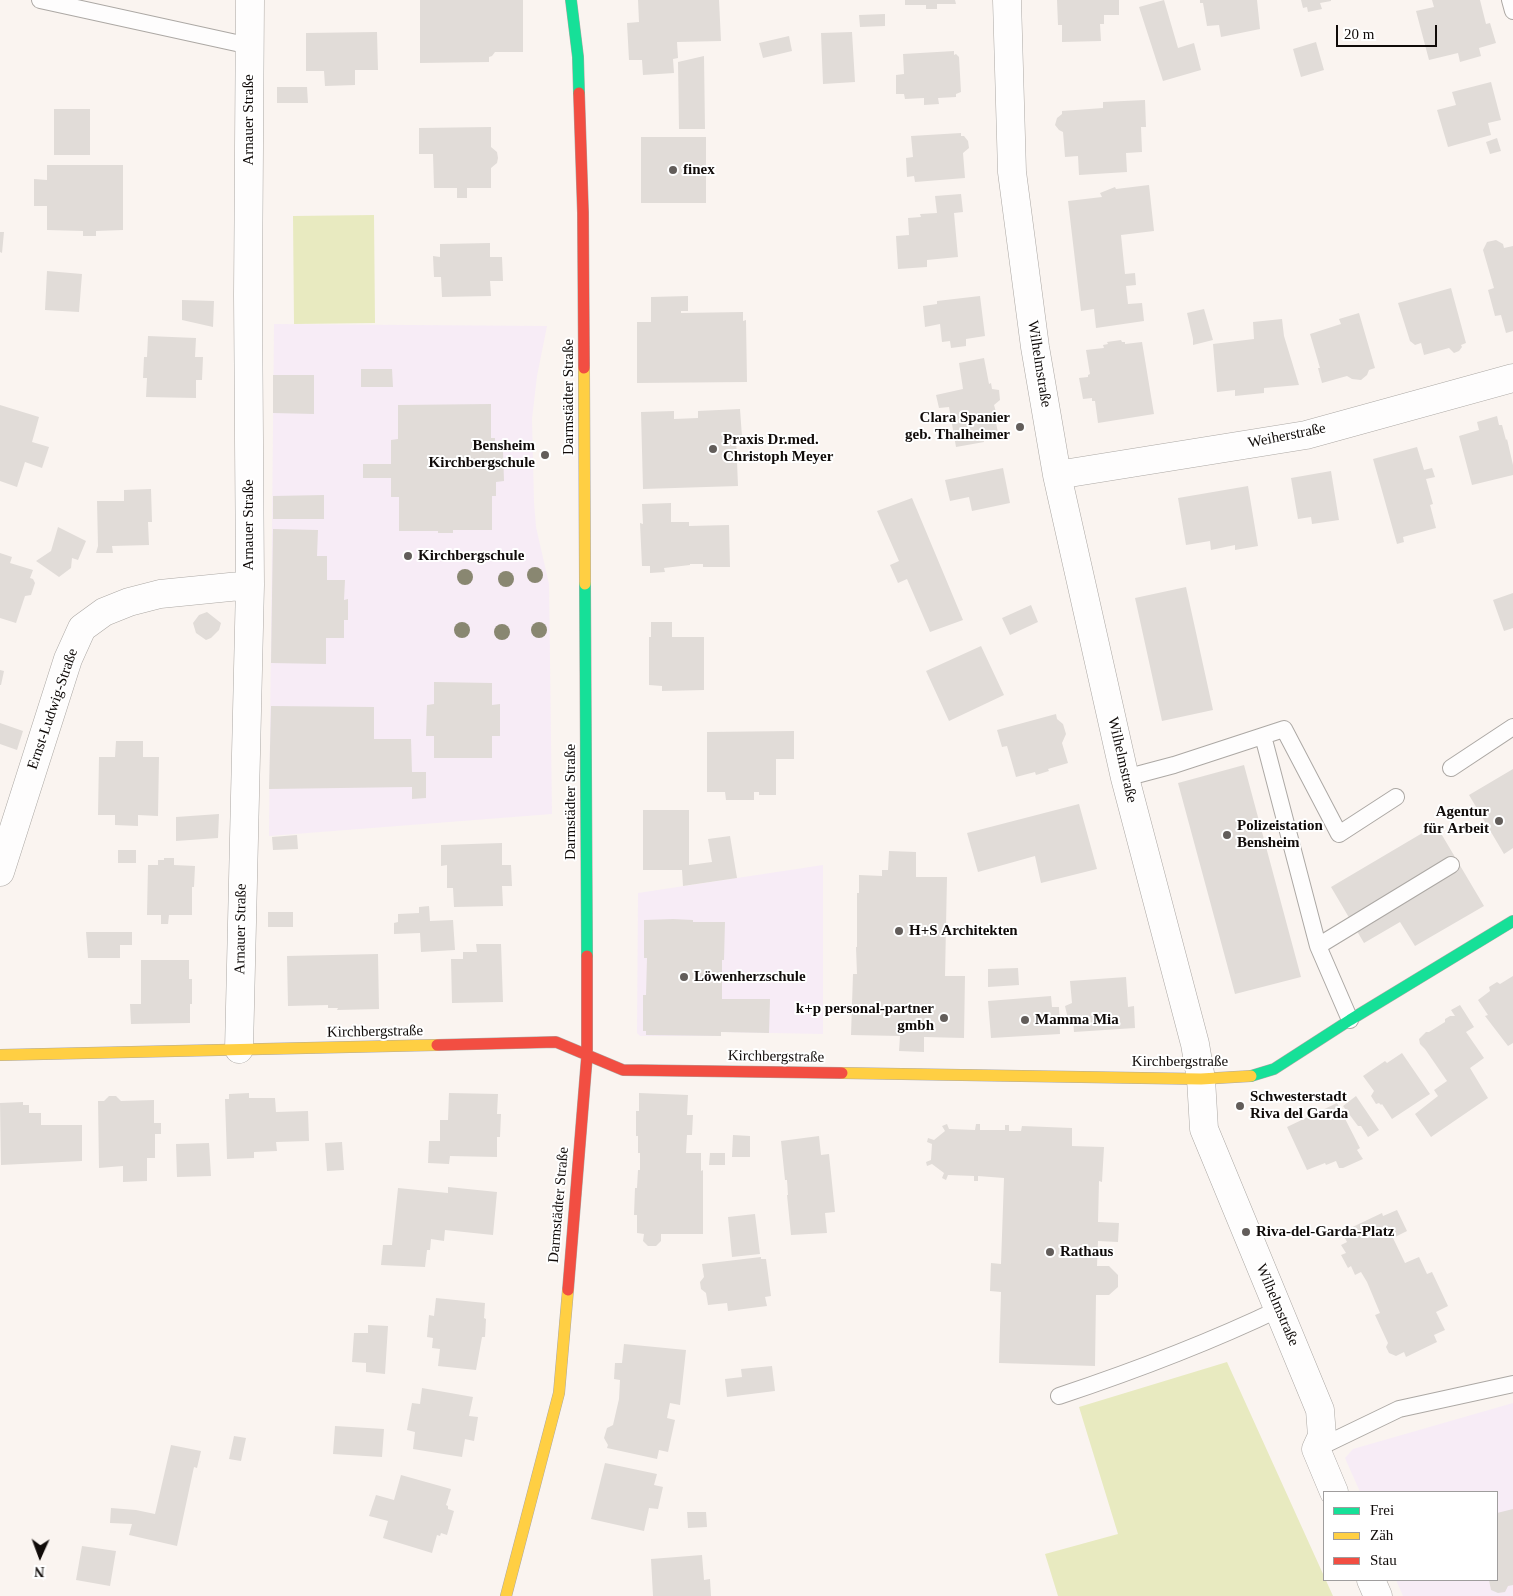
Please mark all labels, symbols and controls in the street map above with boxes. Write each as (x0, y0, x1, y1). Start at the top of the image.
scale bar (1338, 15, 1439, 47)
text: 20 m (1344, 26, 1374, 42)
street label: Arnauer Straße (240, 74, 258, 166)
place label: finex (683, 161, 715, 179)
marker: finex (667, 164, 679, 176)
street label: Wilhelmstraße (1023, 319, 1055, 409)
street label: Darmstädter Straße (560, 339, 578, 455)
place label: Clara Spanier geb. Thalheimer (905, 409, 1010, 444)
street label: Weiherstraße (1247, 420, 1327, 452)
marker: Clara Spanier geb. Thalheimer (1014, 421, 1026, 433)
place label: Praxis Dr.med. Christoph Meyer (723, 431, 833, 466)
place label: Bensheim Kirchbergschule (429, 437, 535, 472)
marker: Praxis Dr.med. Christoph Meyer (707, 443, 719, 455)
marker: Bensheim Kirchbergschule (539, 449, 551, 461)
street label: Arnauer Straße (240, 479, 258, 571)
place label: Kirchbergschule (418, 547, 524, 565)
marker: Kirchbergschule (402, 550, 414, 562)
street label: Ernst-Ludwig-Straße (24, 646, 82, 772)
street label: Wilhelmstraße (1103, 715, 1141, 805)
street label: Darmstädter Straße (562, 744, 580, 860)
place label: Agentur für Arbeit (1424, 803, 1489, 838)
marker: Agentur für Arbeit (1493, 815, 1505, 827)
place label: Polizeistation Bensheim (1237, 817, 1323, 852)
marker: Polizeistation Bensheim (1221, 829, 1233, 841)
street label: Arnauer Straße (231, 883, 251, 975)
place label: H+S Architekten (909, 922, 1018, 940)
marker: H+S Architekten (893, 925, 905, 937)
place label: Löwenherzschule (694, 968, 806, 986)
marker: Löwenherzschule (678, 971, 690, 983)
place label: k+p personal-partner gmbh (796, 1000, 934, 1035)
place label: Mamma Mia (1035, 1011, 1119, 1029)
marker: k+p personal-partner gmbh (938, 1012, 950, 1024)
marker: Mamma Mia (1019, 1014, 1031, 1026)
street label: Kirchbergstraße (327, 1022, 423, 1042)
street label: Kirchbergstraße (728, 1047, 824, 1067)
street label: Kirchbergstraße (1132, 1053, 1228, 1071)
place label: Schwesterstadt Riva del Garda (1250, 1088, 1348, 1123)
marker: Schwesterstadt Riva del Garda (1234, 1100, 1246, 1112)
street label: Darmstädter Straße (545, 1146, 573, 1264)
place label: Riva-del-Garda-Platz (1256, 1223, 1394, 1241)
marker: Riva-del-Garda-Platz (1240, 1226, 1252, 1238)
place label: Rathaus (1060, 1243, 1113, 1261)
marker: Rathaus (1044, 1246, 1056, 1258)
street label: Wilhelmstraße (1252, 1261, 1302, 1349)
legend (1323, 1491, 1498, 1581)
text: Frei (1370, 1502, 1394, 1518)
text: Zäh (1370, 1527, 1393, 1543)
north arrow (15, 1531, 65, 1581)
text: Stau (1370, 1552, 1397, 1568)
text: N (34, 1564, 45, 1579)

